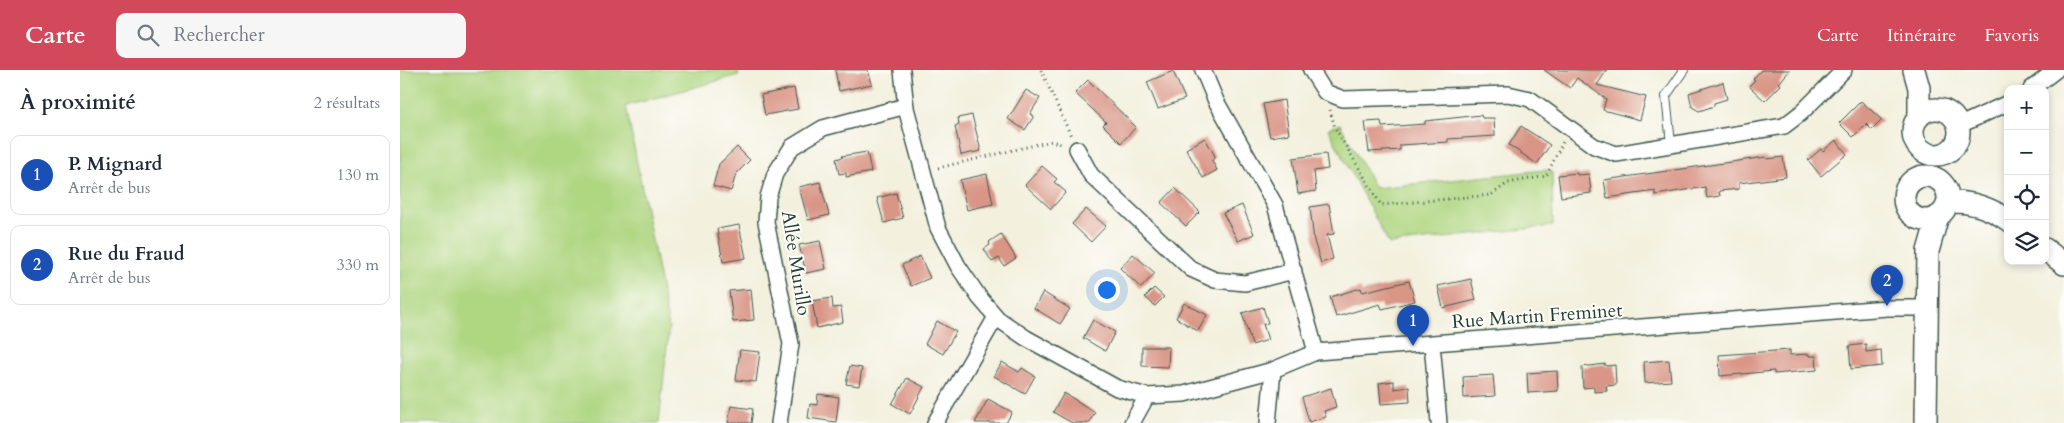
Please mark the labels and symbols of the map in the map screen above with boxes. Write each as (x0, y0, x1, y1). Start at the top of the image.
street label: Allée Murillo (775, 209, 817, 318)
pin: 2 (1871, 265, 1903, 306)
your location (1094, 277, 1120, 303)
street label: Rue Martin Freminet (1451, 297, 1623, 335)
pin: 1 (1397, 305, 1429, 346)

